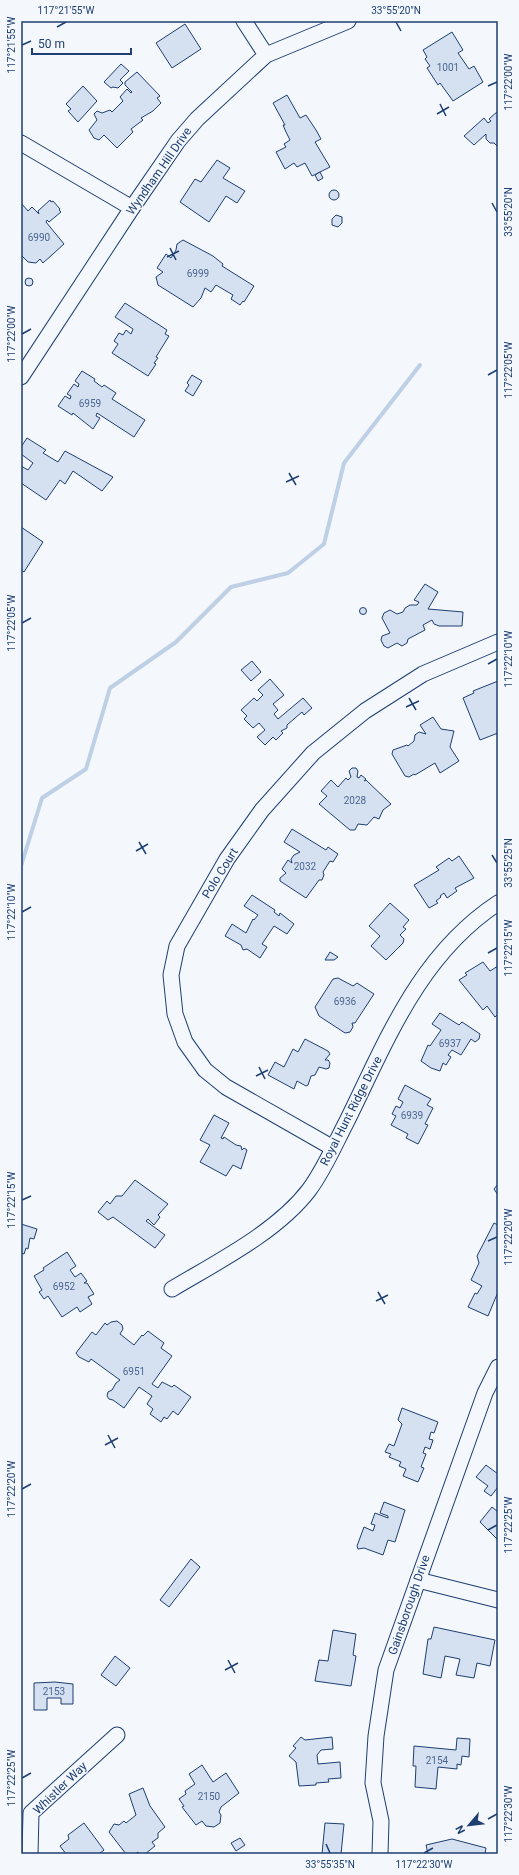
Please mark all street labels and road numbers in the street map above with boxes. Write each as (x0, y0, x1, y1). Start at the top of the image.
street label: Wyndham Hill Drive (124, 125, 194, 217)
street label: Polo Court (199, 845, 241, 901)
street label: Royal Hunt Ridge Drive (317, 1054, 385, 1168)
street label: Gainsborough Drive (385, 1553, 433, 1657)
street label: Whistler Way (30, 1759, 90, 1817)

